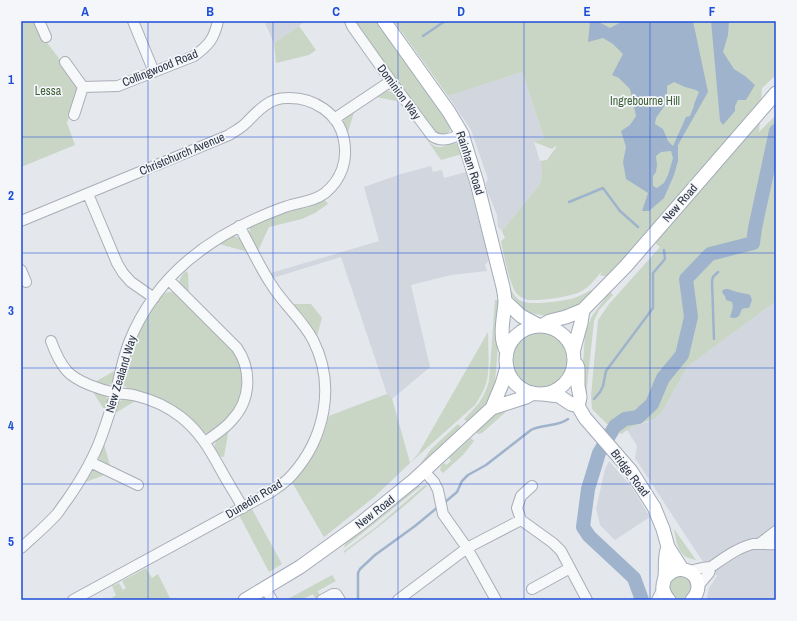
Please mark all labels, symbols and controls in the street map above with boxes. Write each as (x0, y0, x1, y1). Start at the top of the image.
text: A (81, 3, 89, 20)
text: B (206, 3, 214, 20)
text: C (332, 3, 340, 20)
text: D (457, 3, 465, 20)
text: E (583, 3, 591, 20)
text: F (709, 3, 716, 20)
street label: Collingwood Road (120, 46, 200, 90)
street label: Dominion Way (374, 61, 425, 123)
text: 1 (8, 71, 14, 88)
park label: Lessa (35, 83, 62, 99)
park label: Ingrebourne Hill (610, 93, 680, 109)
street label: Christchurch Avenue (137, 129, 227, 179)
street label: Rainham Road (452, 129, 488, 197)
street label: New Road (659, 180, 701, 226)
text: 2 (8, 187, 14, 204)
text: 3 (8, 302, 14, 319)
street label: New Zealand Way (102, 333, 140, 415)
text: 4 (8, 417, 14, 434)
street label: Bridge Road (607, 446, 653, 500)
street label: Dunedin Road (223, 476, 285, 522)
street label: New Road (352, 492, 398, 532)
text: 5 (8, 533, 14, 550)

